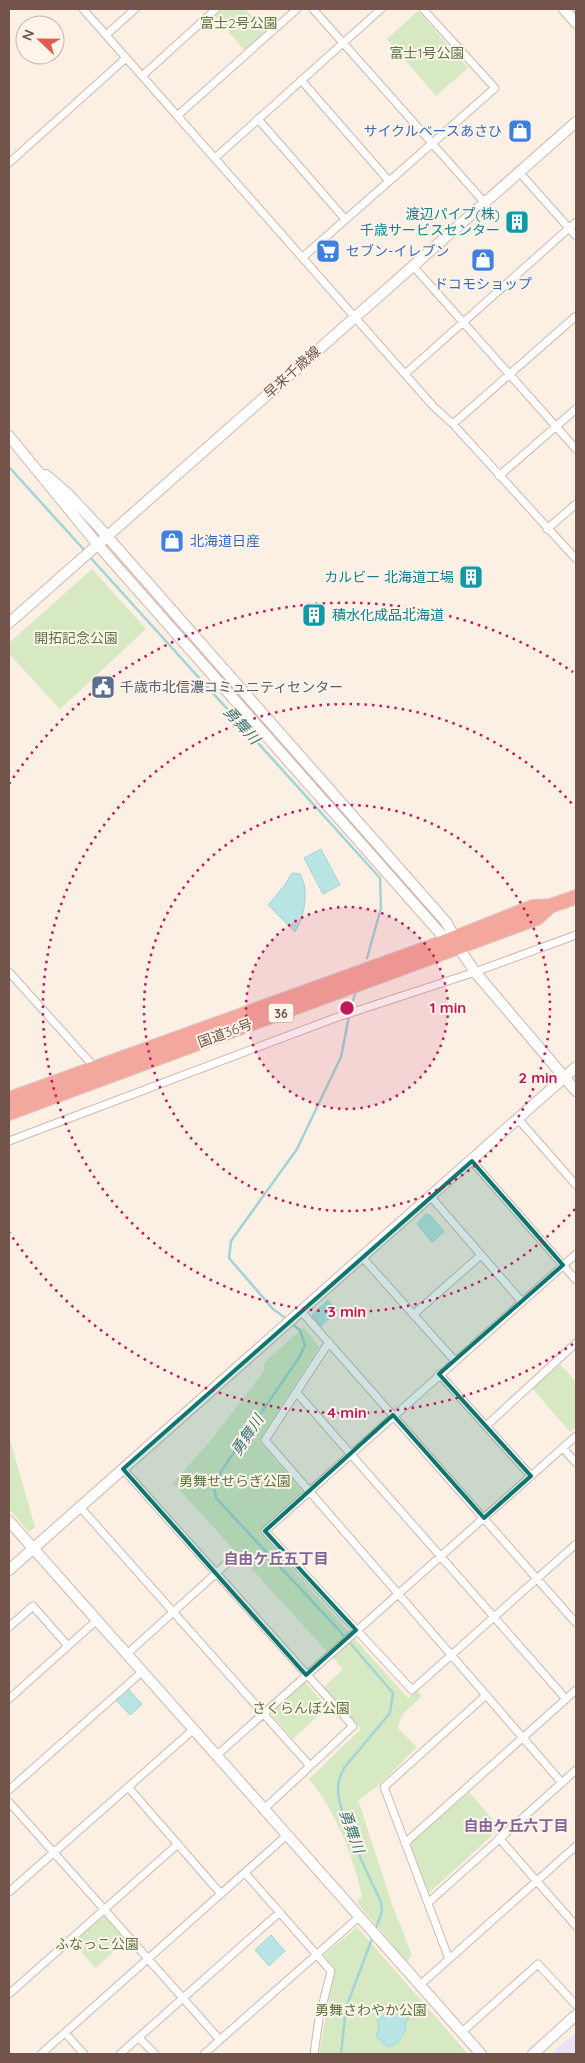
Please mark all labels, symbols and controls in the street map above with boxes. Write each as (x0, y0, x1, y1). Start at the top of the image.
park label: 富士2号公園 (200, 14, 278, 32)
north arrow (15, 15, 65, 65)
text: N (18, 27, 38, 43)
park label: 富士1号公園 (389, 44, 465, 62)
shop icon: サイクルベースあさひ (507, 118, 533, 144)
place label: サイクルベースあさひ (363, 122, 502, 140)
place label: 渡辺パイプ(株) 千歳サービスセンター (360, 205, 500, 239)
building icon: 渡辺パイプ(株) 千歳サービスセンター (504, 209, 530, 235)
supermarket icon: セブン-イレブン (315, 238, 341, 264)
place label: セブン-イレブン (346, 242, 449, 260)
shop icon: ドコモショップ (470, 247, 496, 273)
place label: ドコモショップ (434, 275, 532, 293)
street label: 早来千歳線 (260, 342, 324, 402)
shop icon: 北海道日産 (159, 528, 185, 554)
place label: 北海道日産 (190, 532, 260, 550)
building icon: カルビー 北海道工場 (458, 564, 484, 590)
place label: カルビー 北海道工場 (324, 568, 454, 586)
building icon: 積水化成品北海道 (301, 602, 327, 628)
place label: 積水化成品北海道 (332, 606, 444, 624)
park label: 開拓記念公園 (34, 629, 118, 647)
public building icon: 千歳市北信濃コミュニティセンター (90, 674, 116, 700)
place label: 千歳市北信濃コミュニティセンター (120, 678, 343, 696)
water label: 勇舞川 (220, 702, 265, 750)
text: 1 min (430, 998, 466, 1017)
centre of rings (338, 999, 356, 1017)
road number: 36 (268, 1004, 294, 1022)
street label: 国道36号 (195, 1015, 255, 1051)
text: 2 min (518, 1068, 558, 1087)
text: 3 min (328, 1302, 366, 1321)
text: 4 min (327, 1403, 367, 1422)
water label: 勇舞川 (227, 1409, 268, 1459)
park label: 勇舞せせらぎ公園 (179, 1472, 291, 1490)
district label: 自由ケ丘五丁目 (223, 1549, 329, 1568)
park label: さくらんぼ公園 (252, 1699, 350, 1717)
water label: 勇舞川 (335, 1807, 369, 1857)
district label: 自由ケ丘六丁目 (463, 1816, 569, 1835)
park label: ふなっこ公園 (55, 1935, 139, 1953)
park label: 勇舞さわやか公園 (315, 2001, 427, 2019)

